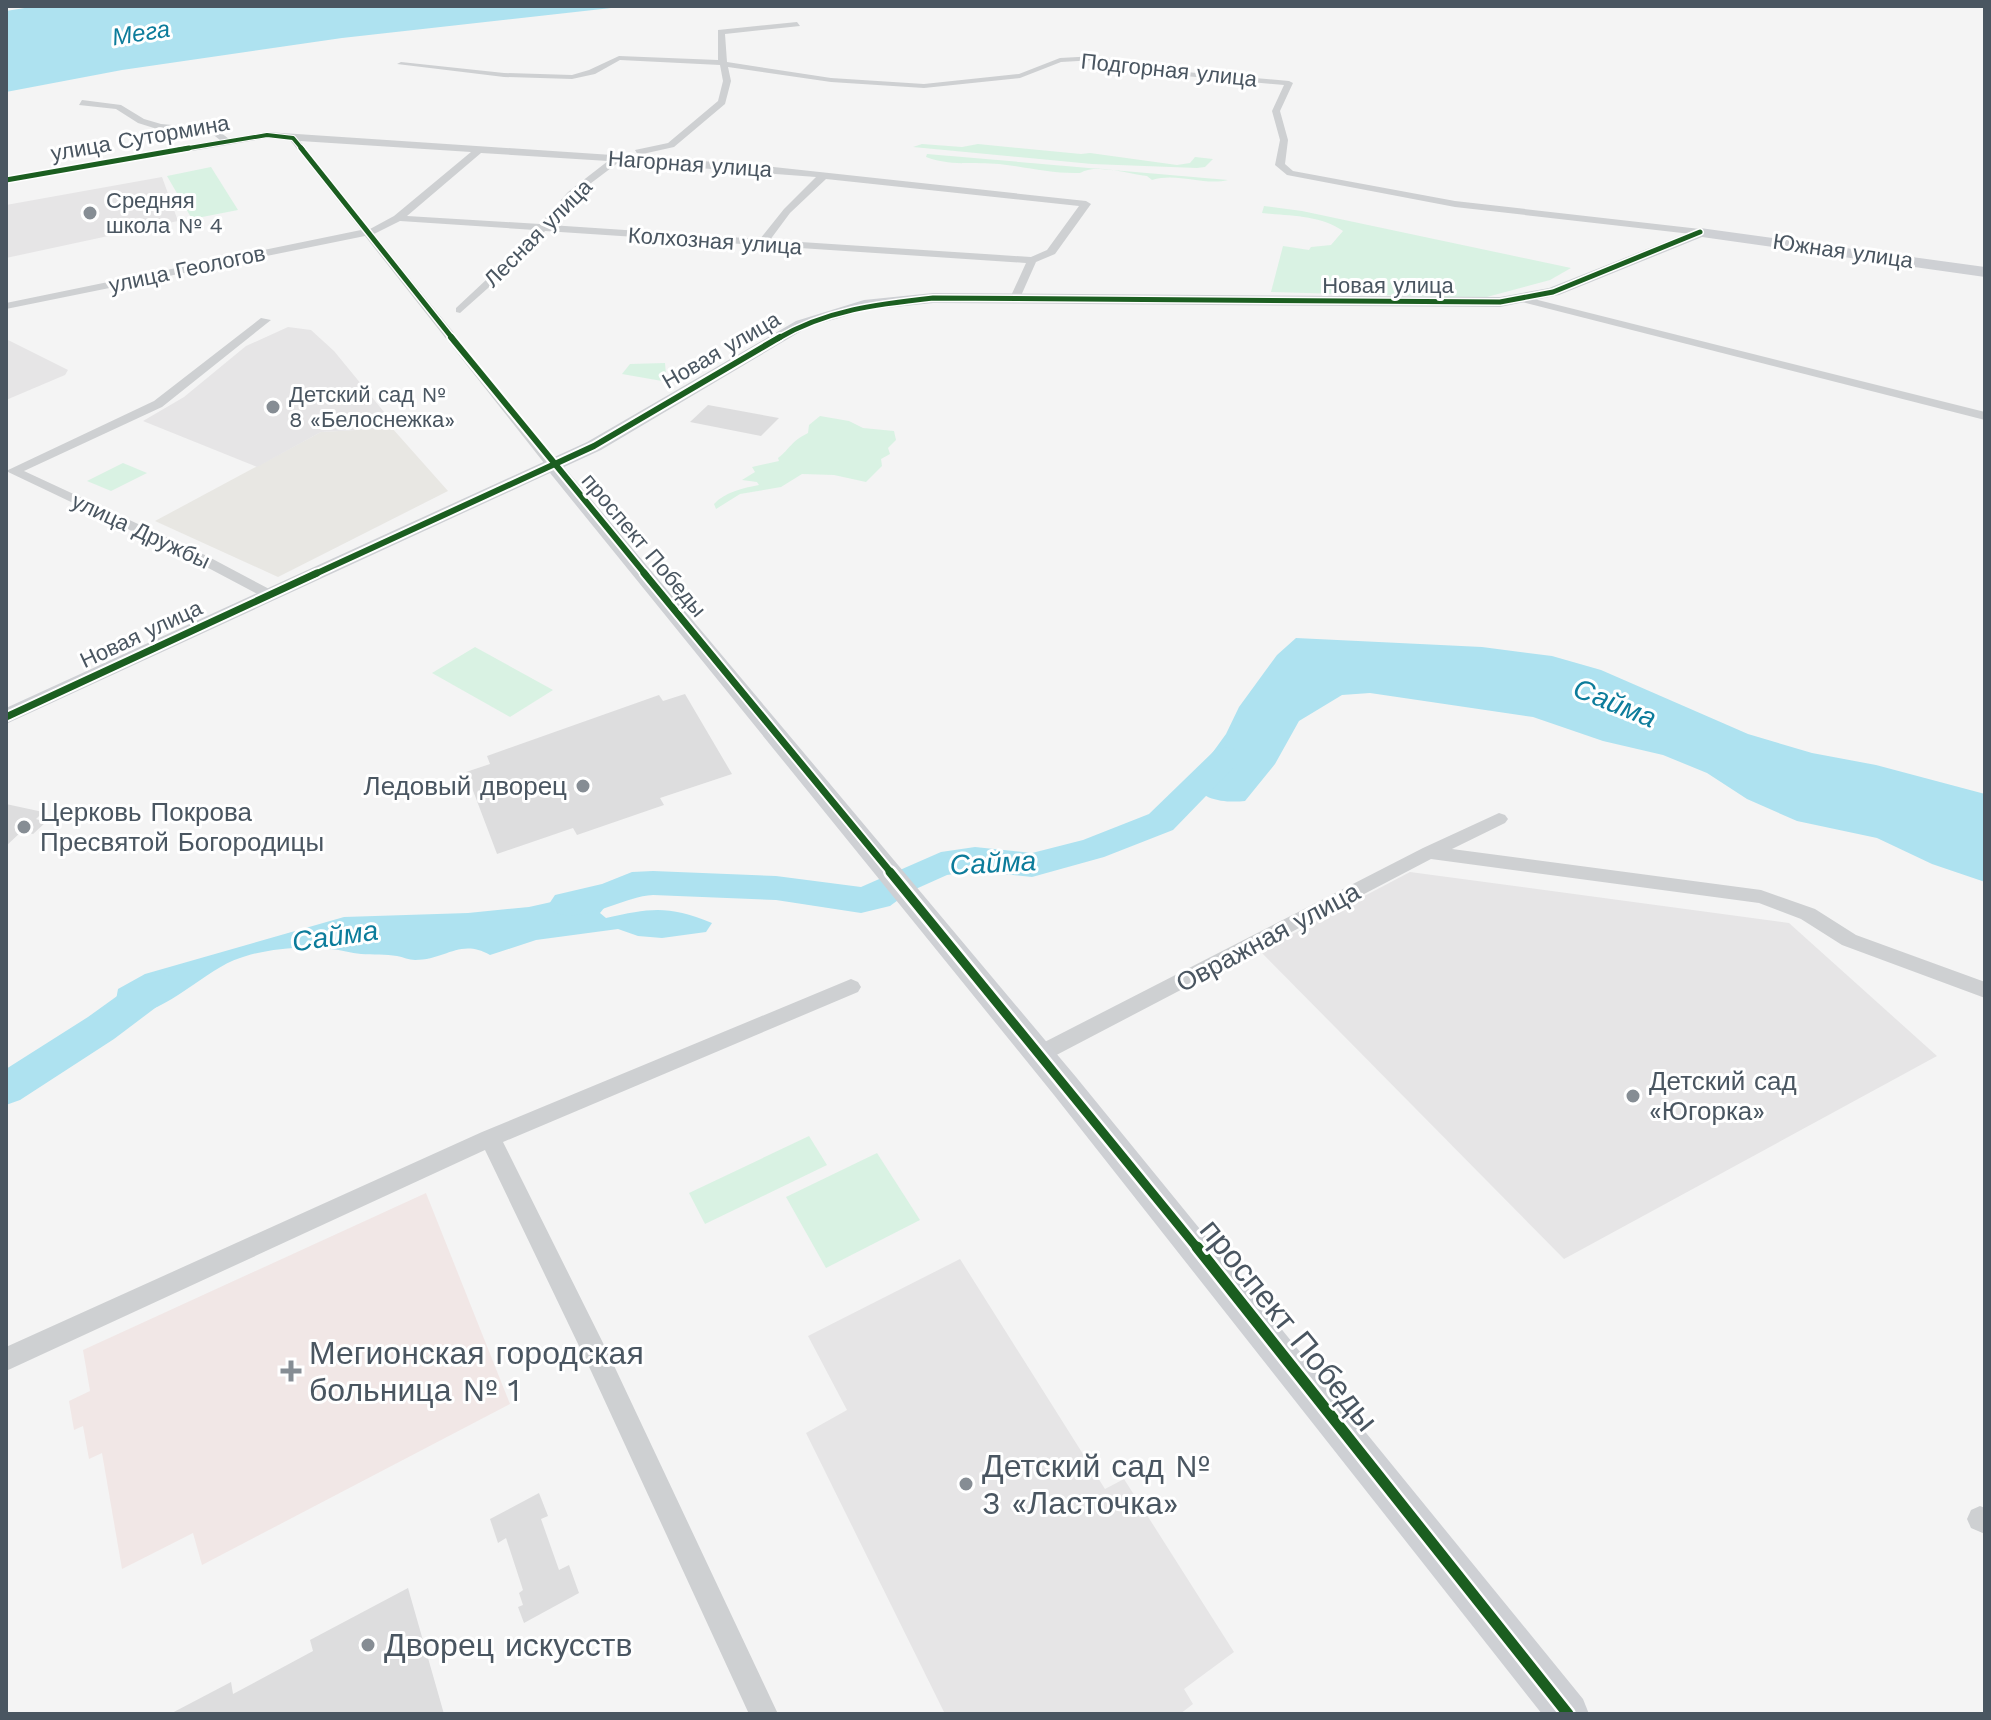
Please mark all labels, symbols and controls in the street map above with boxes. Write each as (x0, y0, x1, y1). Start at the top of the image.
water label: Мега (110, 15, 172, 51)
street label: Подгорная улица (1080, 48, 1259, 92)
street label: улица Сутормина (49, 110, 232, 166)
street label: Нагорная улица (607, 146, 774, 182)
street label: Лесная улица (479, 173, 598, 292)
place label: Средняя школа № 4 (106, 188, 223, 238)
marker: Средняя школа № 4 (81, 204, 99, 222)
street label: Колхозная улица (627, 222, 804, 260)
street label: Южная улица (1771, 229, 1915, 273)
street label: улица Геологов (107, 240, 267, 298)
street label: Новая улица (1322, 273, 1455, 298)
street label: Новая улица (658, 306, 785, 394)
place label: Детский сад № 8 «Белоснежка» (289, 382, 455, 432)
marker: Детский сад № 8 «Белоснежка» (264, 398, 282, 416)
street label: проспект Победы (577, 468, 711, 622)
street label: улица Дружбы (68, 488, 214, 574)
street label: Новая улица (76, 595, 207, 673)
water label: Сайма (1569, 672, 1661, 734)
place label: Ледовый дворец (364, 771, 567, 801)
marker: Ледовый дворец (574, 777, 592, 795)
place label: Церковь Покрова Пресвятой Богородицы (40, 797, 324, 857)
marker: Церковь Покрова Пресвятой Богородицы (15, 818, 33, 836)
water label: Сайма (949, 844, 1037, 882)
street label: Овражная улица (1171, 876, 1365, 998)
water label: Сайма (290, 914, 380, 958)
place label: Детский сад «Югорка» (1649, 1066, 1797, 1126)
marker: Детский сад «Югорка» (1624, 1087, 1642, 1105)
street label: проспект Победы (1192, 1211, 1386, 1439)
place label: Мегионская городская больница № 1 (309, 1334, 644, 1409)
marker: Мегионская городская больница № 1 (280, 1360, 302, 1382)
place label: Детский сад № 3 «Ласточка» (982, 1447, 1210, 1522)
marker: Детский сад № 3 «Ласточка» (957, 1475, 975, 1493)
place label: Дворец искусств (384, 1626, 632, 1664)
marker: Дворец искусств (359, 1636, 377, 1654)

